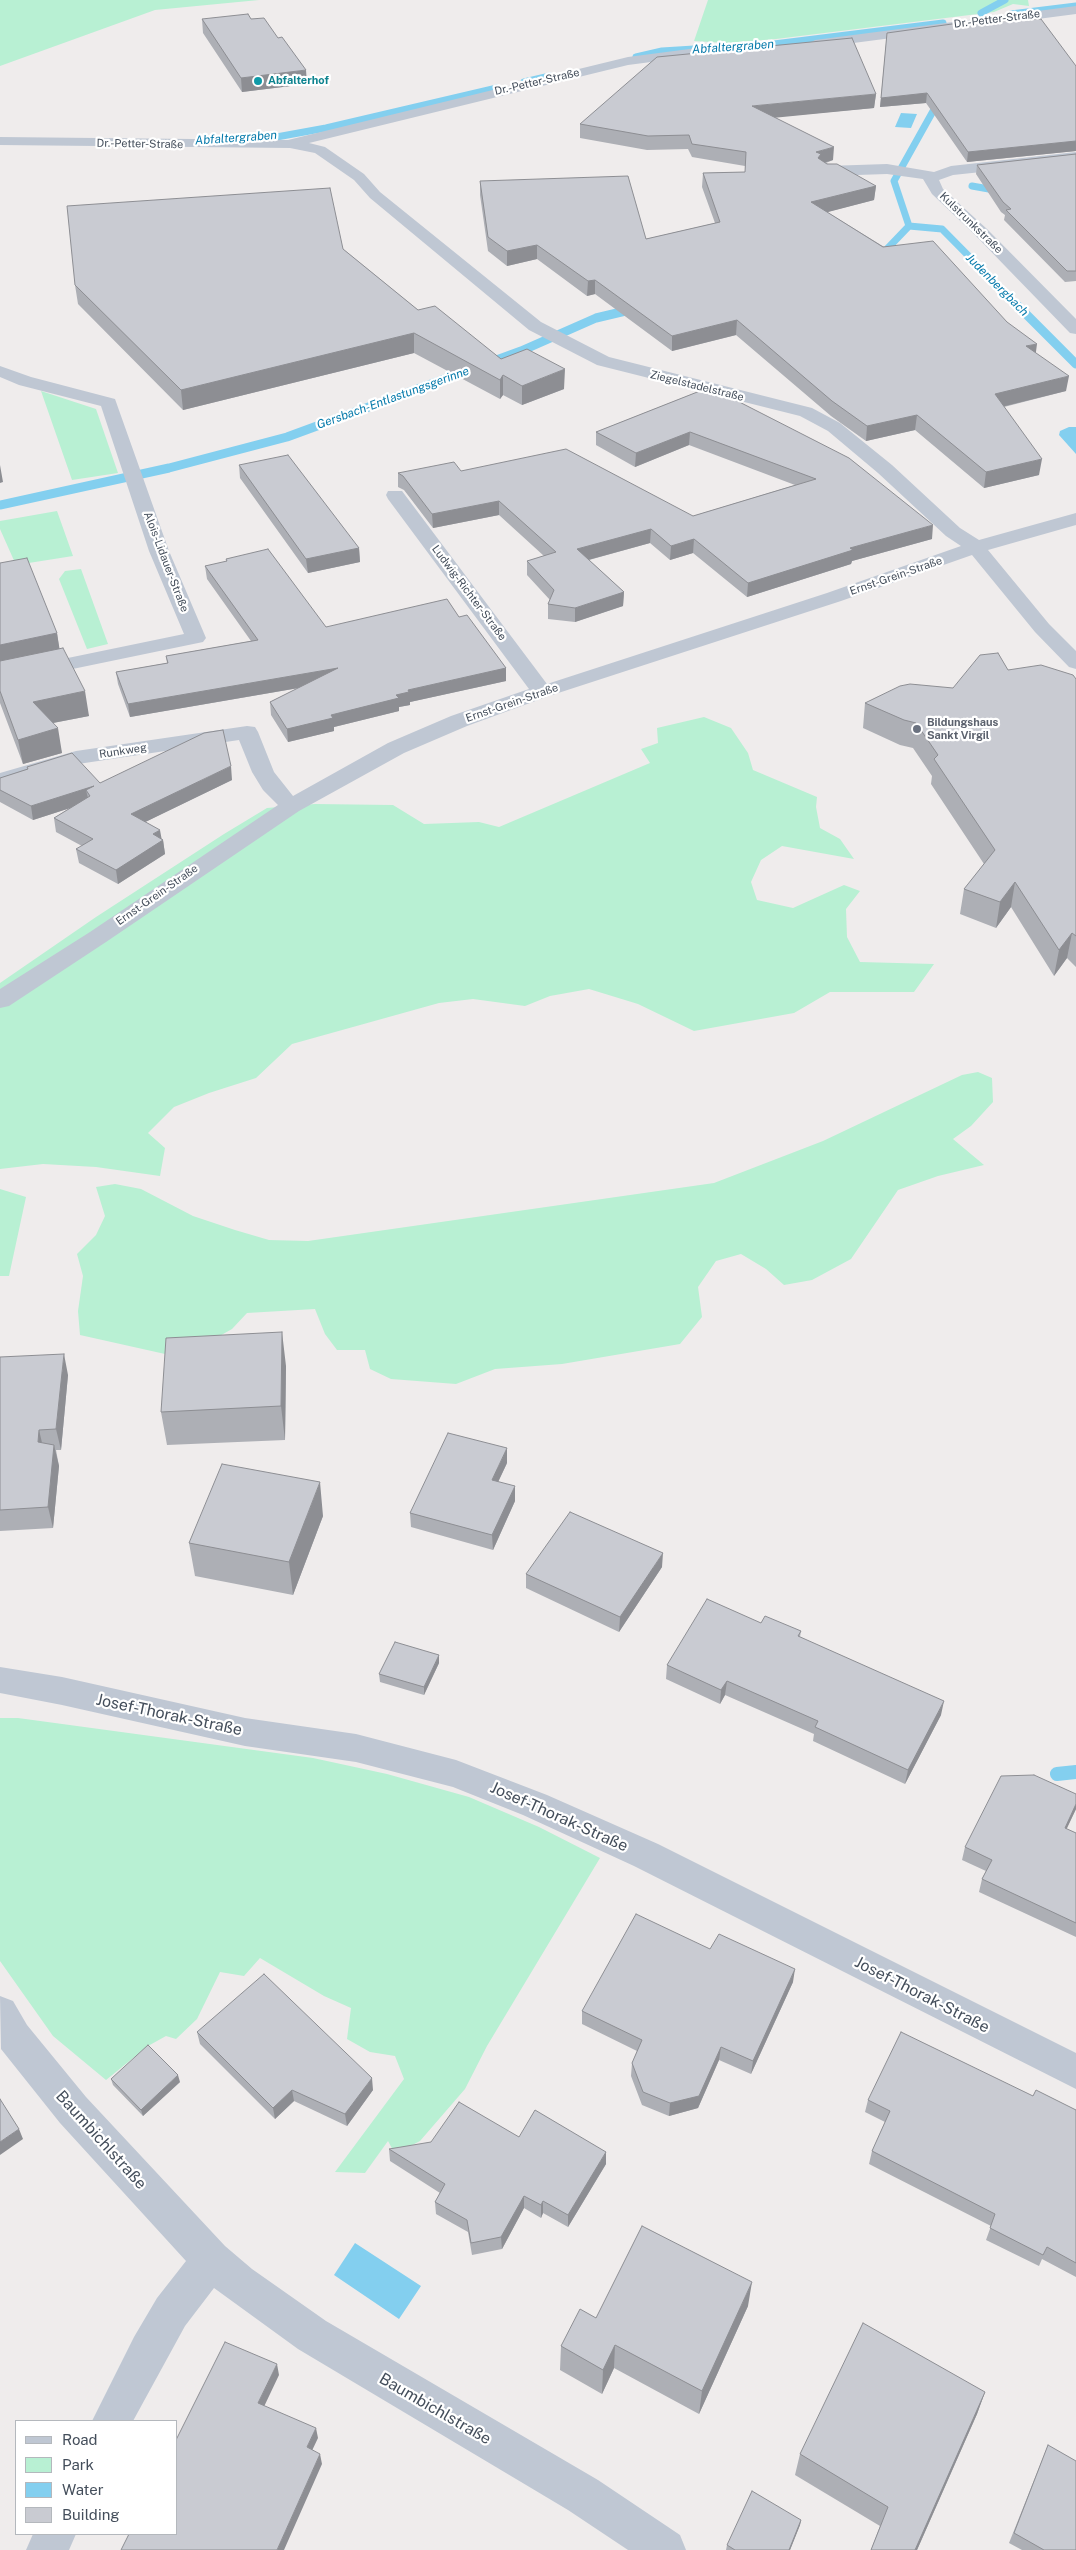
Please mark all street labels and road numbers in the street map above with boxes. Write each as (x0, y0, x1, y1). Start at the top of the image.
street label: Dr.-Petter-Straße (953, 7, 1041, 31)
street label: Dr.-Petter-Straße (493, 66, 581, 98)
street label: Dr.-Petter-Straße (97, 137, 183, 151)
street label: Kulstrunkstraße (937, 190, 1005, 256)
street label: Ziegelstadelstraße (649, 368, 745, 404)
street label: Alois-Lidauer-Straße (141, 510, 191, 614)
street label: Ludwig-Richter-Straße (429, 543, 509, 643)
street label: Ernst-Grein-Straße (848, 554, 944, 598)
street label: Ernst-Grein-Straße (464, 681, 560, 725)
street label: Runkweg (98, 741, 148, 761)
street label: Ernst-Grein-Straße (114, 862, 200, 928)
street label: Josef-Thorak-Straße (94, 1690, 244, 1740)
street label: Josef-Thorak-Straße (487, 1778, 631, 1856)
street label: Josef-Thorak-Straße (851, 1953, 993, 2037)
street label: Baumbichlstraße (52, 2087, 150, 2193)
street label: Baumbichlstraße (376, 2369, 494, 2449)

